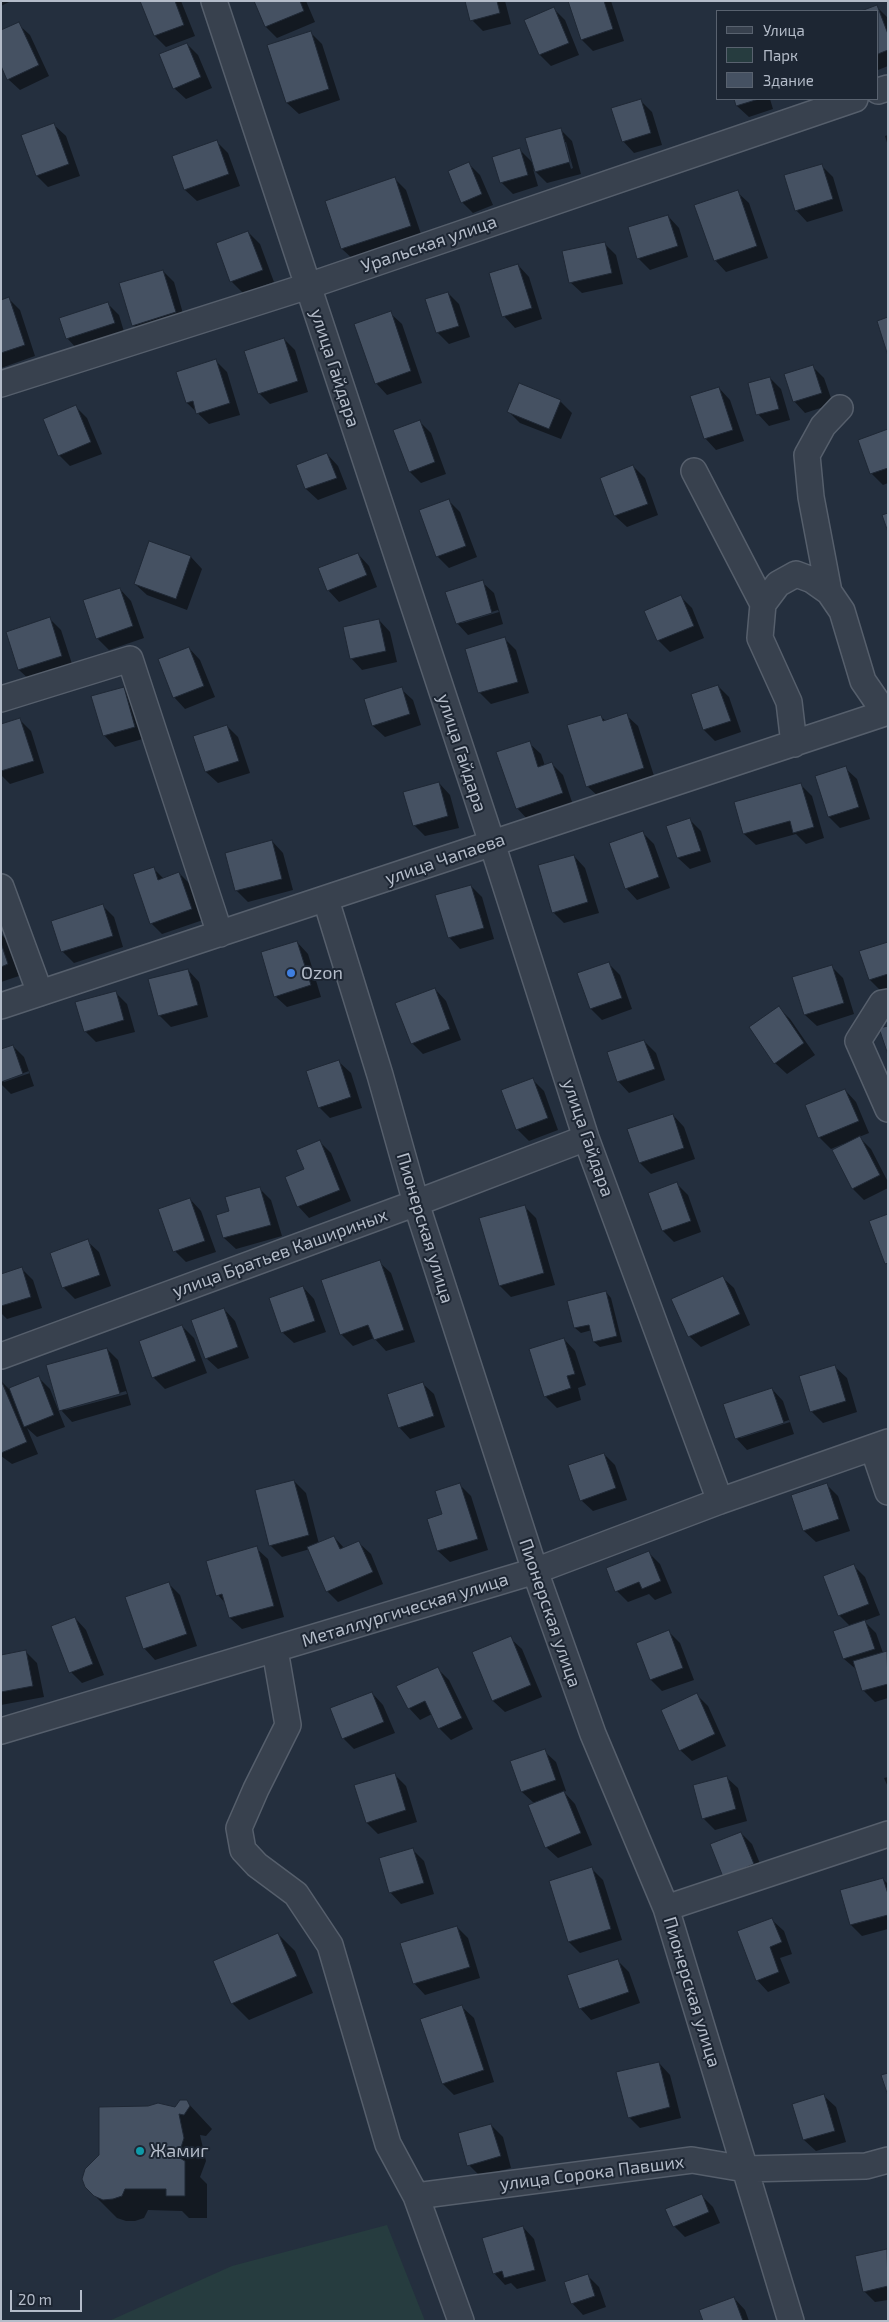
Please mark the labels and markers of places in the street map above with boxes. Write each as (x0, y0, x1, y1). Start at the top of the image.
place label: Ozon (301, 962, 343, 984)
marker: Ozon (285, 967, 297, 979)
place label: Жамиг (150, 2140, 209, 2162)
marker: Жамиг (134, 2145, 146, 2157)

